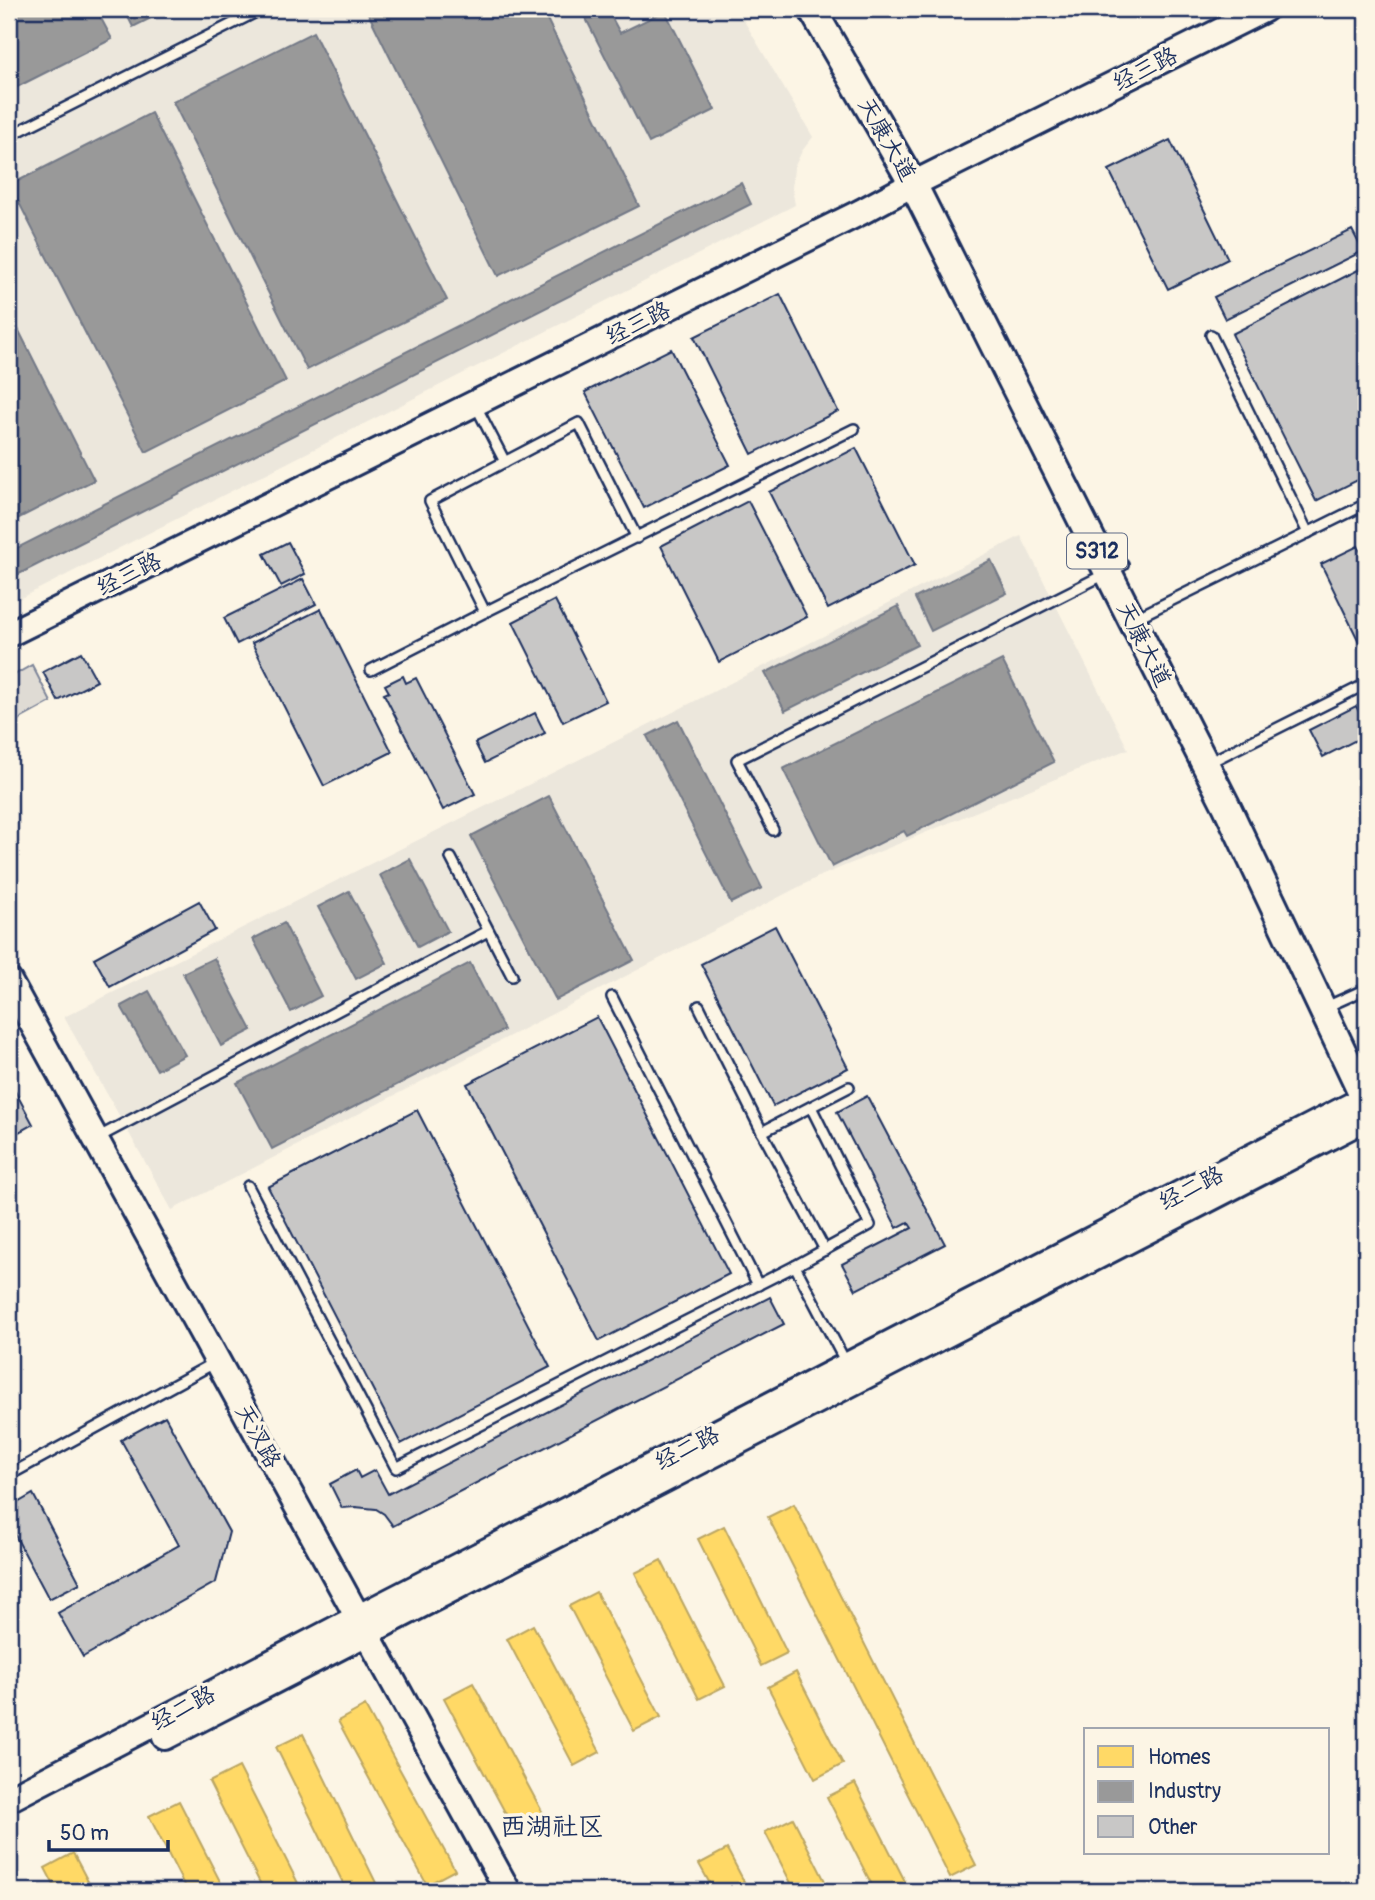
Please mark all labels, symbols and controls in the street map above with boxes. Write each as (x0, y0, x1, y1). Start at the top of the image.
street label: 经三路 (1108, 40, 1182, 98)
street label: 天康大道 (851, 92, 923, 186)
street label: 经三路 (601, 295, 675, 351)
road number: S312 (1067, 534, 1127, 568)
street label: 经三路 (92, 546, 166, 602)
street label: 天康大道 (1110, 596, 1178, 692)
street label: 经二路 (1154, 1159, 1228, 1217)
street label: 天汊路 (229, 1399, 287, 1473)
street label: 经二路 (650, 1419, 724, 1477)
street label: 经二路 (146, 1679, 220, 1737)
legend (1084, 1728, 1330, 1854)
text: Homes (1148, 1744, 1211, 1771)
text: Industry (1148, 1778, 1221, 1805)
scale bar (49, 1809, 168, 1853)
district label: 西湖社区 (500, 1811, 604, 1843)
text: Other (1148, 1814, 1198, 1841)
text: 50 m (60, 1820, 109, 1847)

